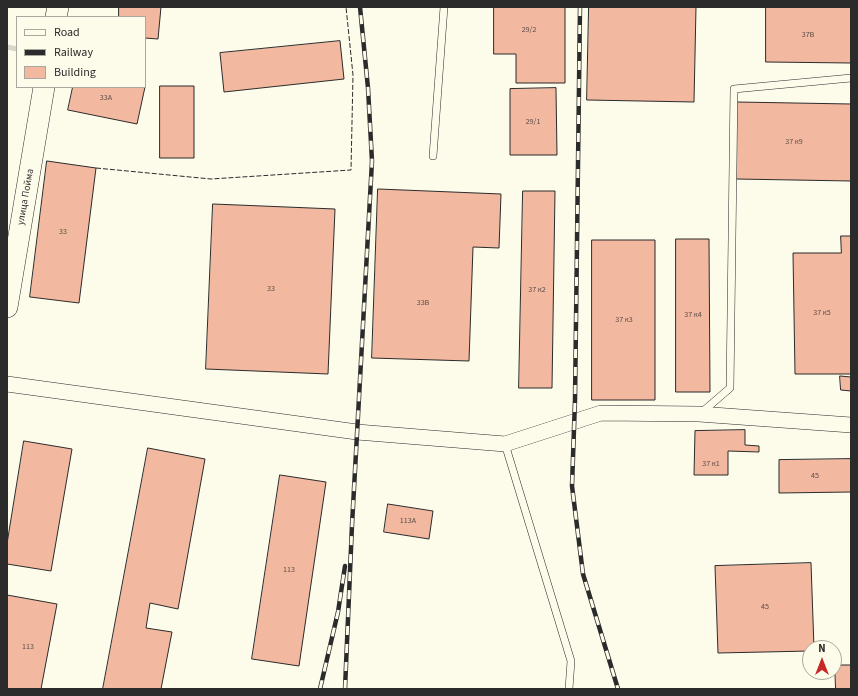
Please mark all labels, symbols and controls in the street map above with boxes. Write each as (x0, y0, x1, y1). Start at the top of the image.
legend (16, 16, 146, 88)
text: Road (54, 24, 80, 41)
house number: 29/2 (522, 25, 536, 35)
house number: 37В (802, 30, 814, 40)
text: Railway (54, 44, 93, 61)
text: Building (54, 64, 96, 81)
house number: 33А (100, 93, 112, 103)
house number: 29/1 (526, 117, 540, 127)
house number: 37 к9 (785, 137, 803, 147)
street label: улица Пойма (15, 168, 37, 226)
house number: 33 (59, 227, 67, 237)
house number: 33 (267, 284, 275, 294)
house number: 37 к2 (528, 285, 546, 295)
house number: 33В (417, 298, 429, 308)
house number: 37 к5 (813, 308, 831, 318)
house number: 37 к4 (684, 310, 702, 320)
house number: 37 к3 (615, 315, 633, 325)
house number: 37 к1 (702, 459, 720, 469)
house number: 45 (811, 471, 819, 481)
house number: 113А (400, 516, 416, 526)
house number: 113 (283, 565, 295, 575)
house number: 45 (761, 602, 769, 612)
north arrow (802, 640, 842, 680)
text: N (818, 641, 826, 656)
house number: 113 (22, 642, 34, 652)

